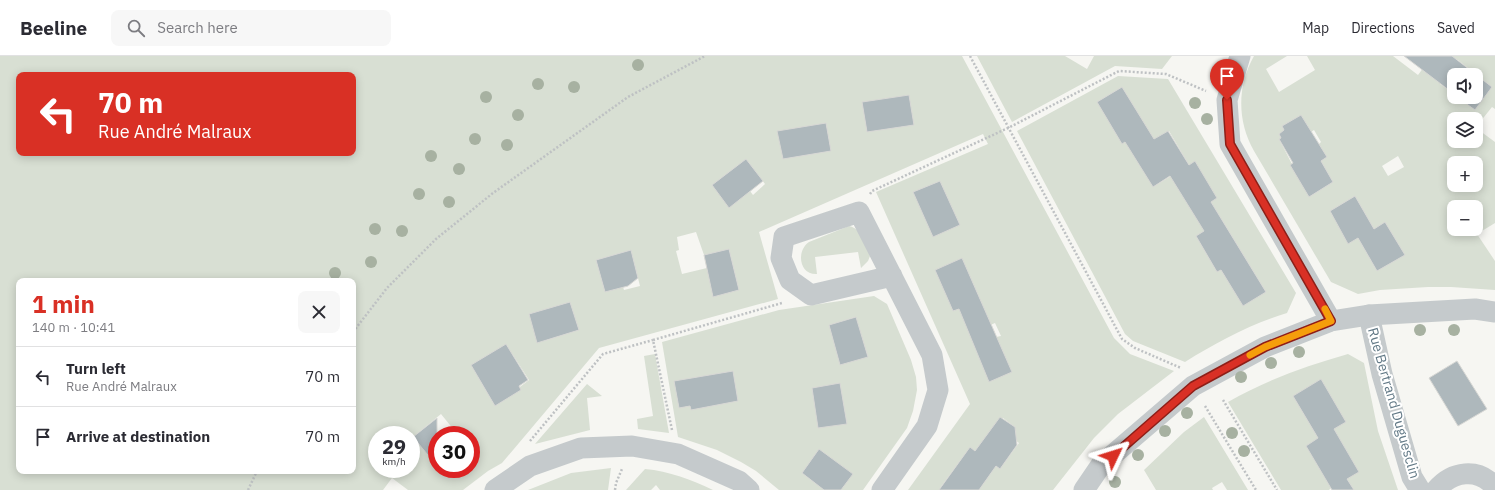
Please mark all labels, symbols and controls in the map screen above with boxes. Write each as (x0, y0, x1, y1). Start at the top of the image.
search box (111, 10, 391, 46)
text: Beeline (20, 16, 87, 40)
icon: search (125, 17, 147, 39)
text: Search here (157, 18, 238, 37)
text: Map (1302, 19, 1329, 37)
text: Directions (1351, 19, 1415, 37)
text: Saved (1437, 19, 1475, 37)
pin (1210, 59, 1244, 100)
icon: arrive (1216, 65, 1238, 87)
map controls (1447, 68, 1483, 236)
button: sound (1447, 68, 1483, 104)
text: 70 m (98, 84, 163, 121)
icon: left (32, 88, 84, 140)
button: layers (1447, 112, 1483, 148)
text: Rue André Malraux (98, 120, 251, 143)
button: + (1447, 156, 1483, 192)
button: − (1447, 200, 1483, 236)
text: 1 min (32, 288, 95, 320)
button: close (298, 291, 340, 333)
text: 140 m · 10:41 (32, 319, 115, 336)
street label: Rue Bertrand Duguesclin (1364, 325, 1424, 481)
text: Turn left (66, 359, 126, 378)
icon: left (32, 366, 54, 388)
text: 70 m (305, 367, 340, 386)
text: Rue André Malraux (66, 378, 177, 395)
icon: arrive (32, 426, 54, 448)
speed limit sign: 30 (428, 426, 480, 478)
text: Arrive at destination (66, 427, 210, 446)
text: 70 m (305, 427, 340, 446)
text: 29 (382, 433, 406, 460)
position arrow (1092, 435, 1134, 477)
text: km/h (382, 455, 406, 468)

